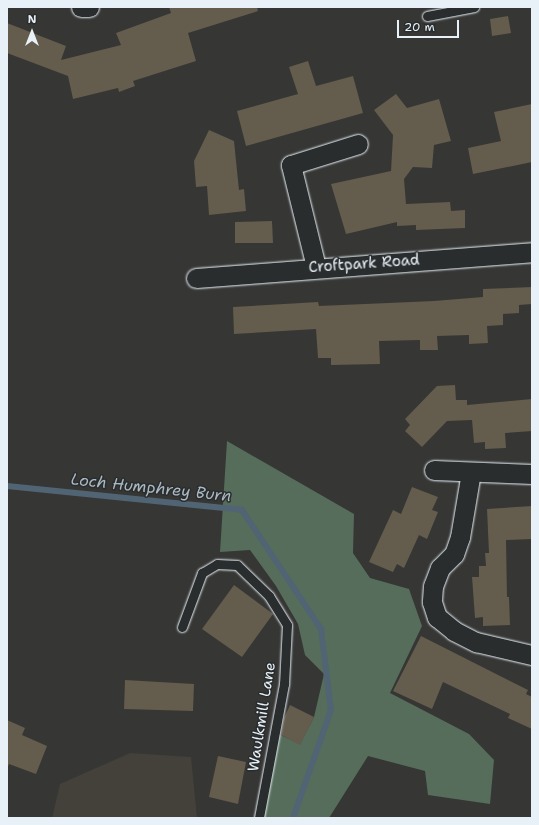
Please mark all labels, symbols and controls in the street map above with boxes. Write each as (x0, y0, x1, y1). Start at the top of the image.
north arrow (12, 12, 52, 52)
text: N (28, 12, 36, 27)
scale bar (399, 12, 461, 38)
text: 20 m (404, 19, 435, 35)
street label: Croftpark Road (308, 251, 420, 277)
water label: Loch Humphrey Burn (70, 470, 232, 506)
street label: Waulkmill Lane (244, 661, 280, 773)

